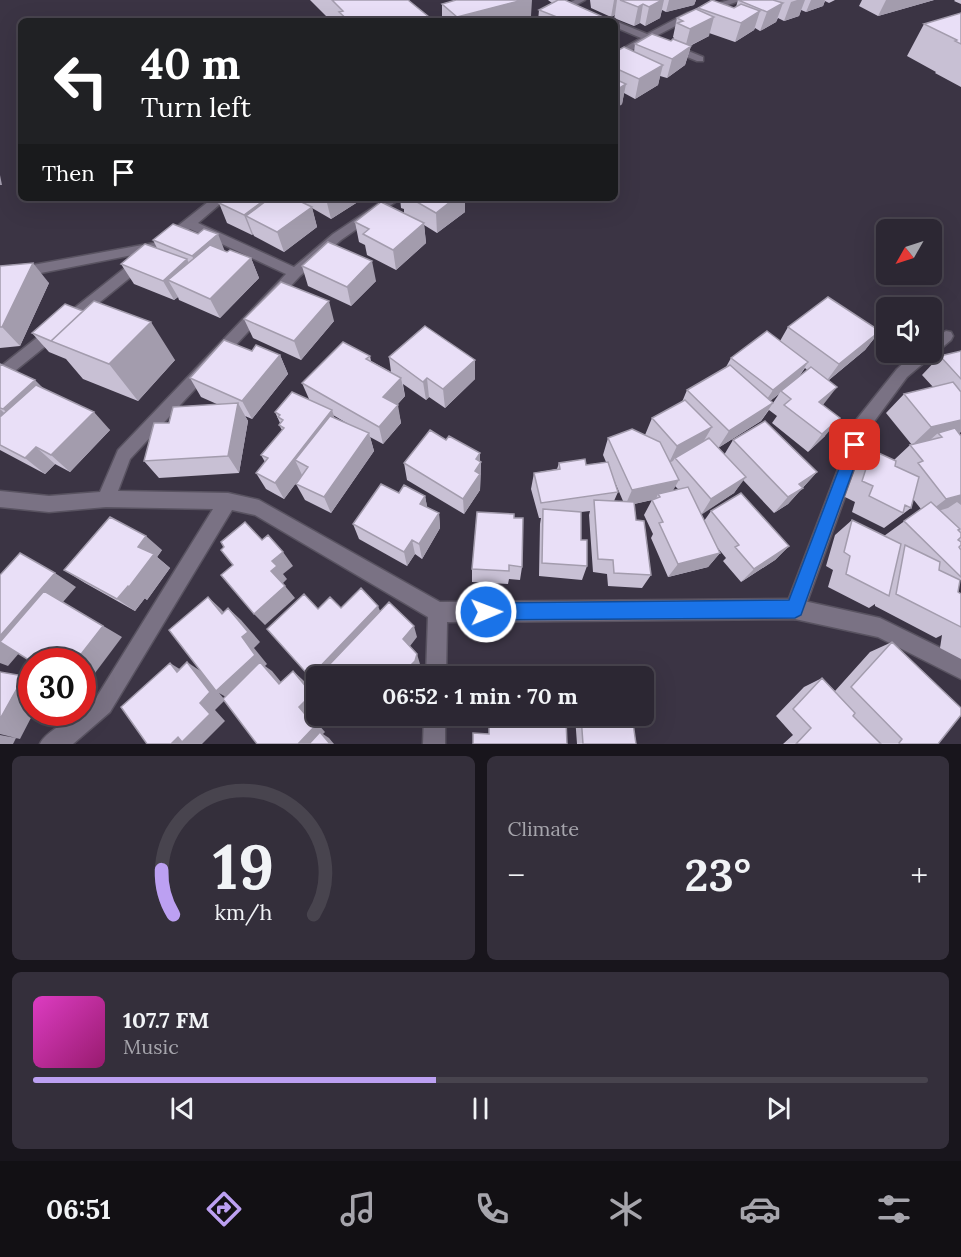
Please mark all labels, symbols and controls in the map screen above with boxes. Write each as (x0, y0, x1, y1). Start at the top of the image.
text: 40 m (141, 37, 240, 91)
icon: left (42, 42, 120, 120)
text: Turn left (141, 90, 251, 124)
icon: arrive (107, 156, 140, 189)
text: Then (42, 159, 95, 187)
north arrow (876, 219, 942, 285)
map controls (876, 219, 942, 363)
button: sound (876, 297, 942, 363)
pin (829, 419, 880, 470)
icon: arrive (838, 428, 871, 461)
position arrow (454, 580, 518, 644)
speed limit sign: 30 (18, 648, 96, 726)
text: 06:52 · 1 min · 70 m (382, 682, 578, 710)
text: Climate (508, 816, 579, 841)
text: 19 (213, 826, 274, 906)
text: 23° (685, 846, 751, 903)
text: − (508, 854, 525, 896)
text: + (910, 854, 928, 896)
text: km/h (214, 898, 272, 926)
text: 107.7 FM (123, 1006, 209, 1034)
text: Music (123, 1034, 179, 1059)
icon: previous (166, 1092, 199, 1125)
icon: pause (464, 1092, 497, 1125)
icon: next (762, 1092, 795, 1125)
icon: directions (203, 1188, 245, 1230)
icon: music (337, 1188, 379, 1230)
icon: phone (471, 1188, 513, 1230)
icon: climate (605, 1188, 647, 1230)
icon: car (739, 1188, 781, 1230)
icon: filters (873, 1188, 915, 1230)
text: 06:51 (46, 1192, 111, 1226)

